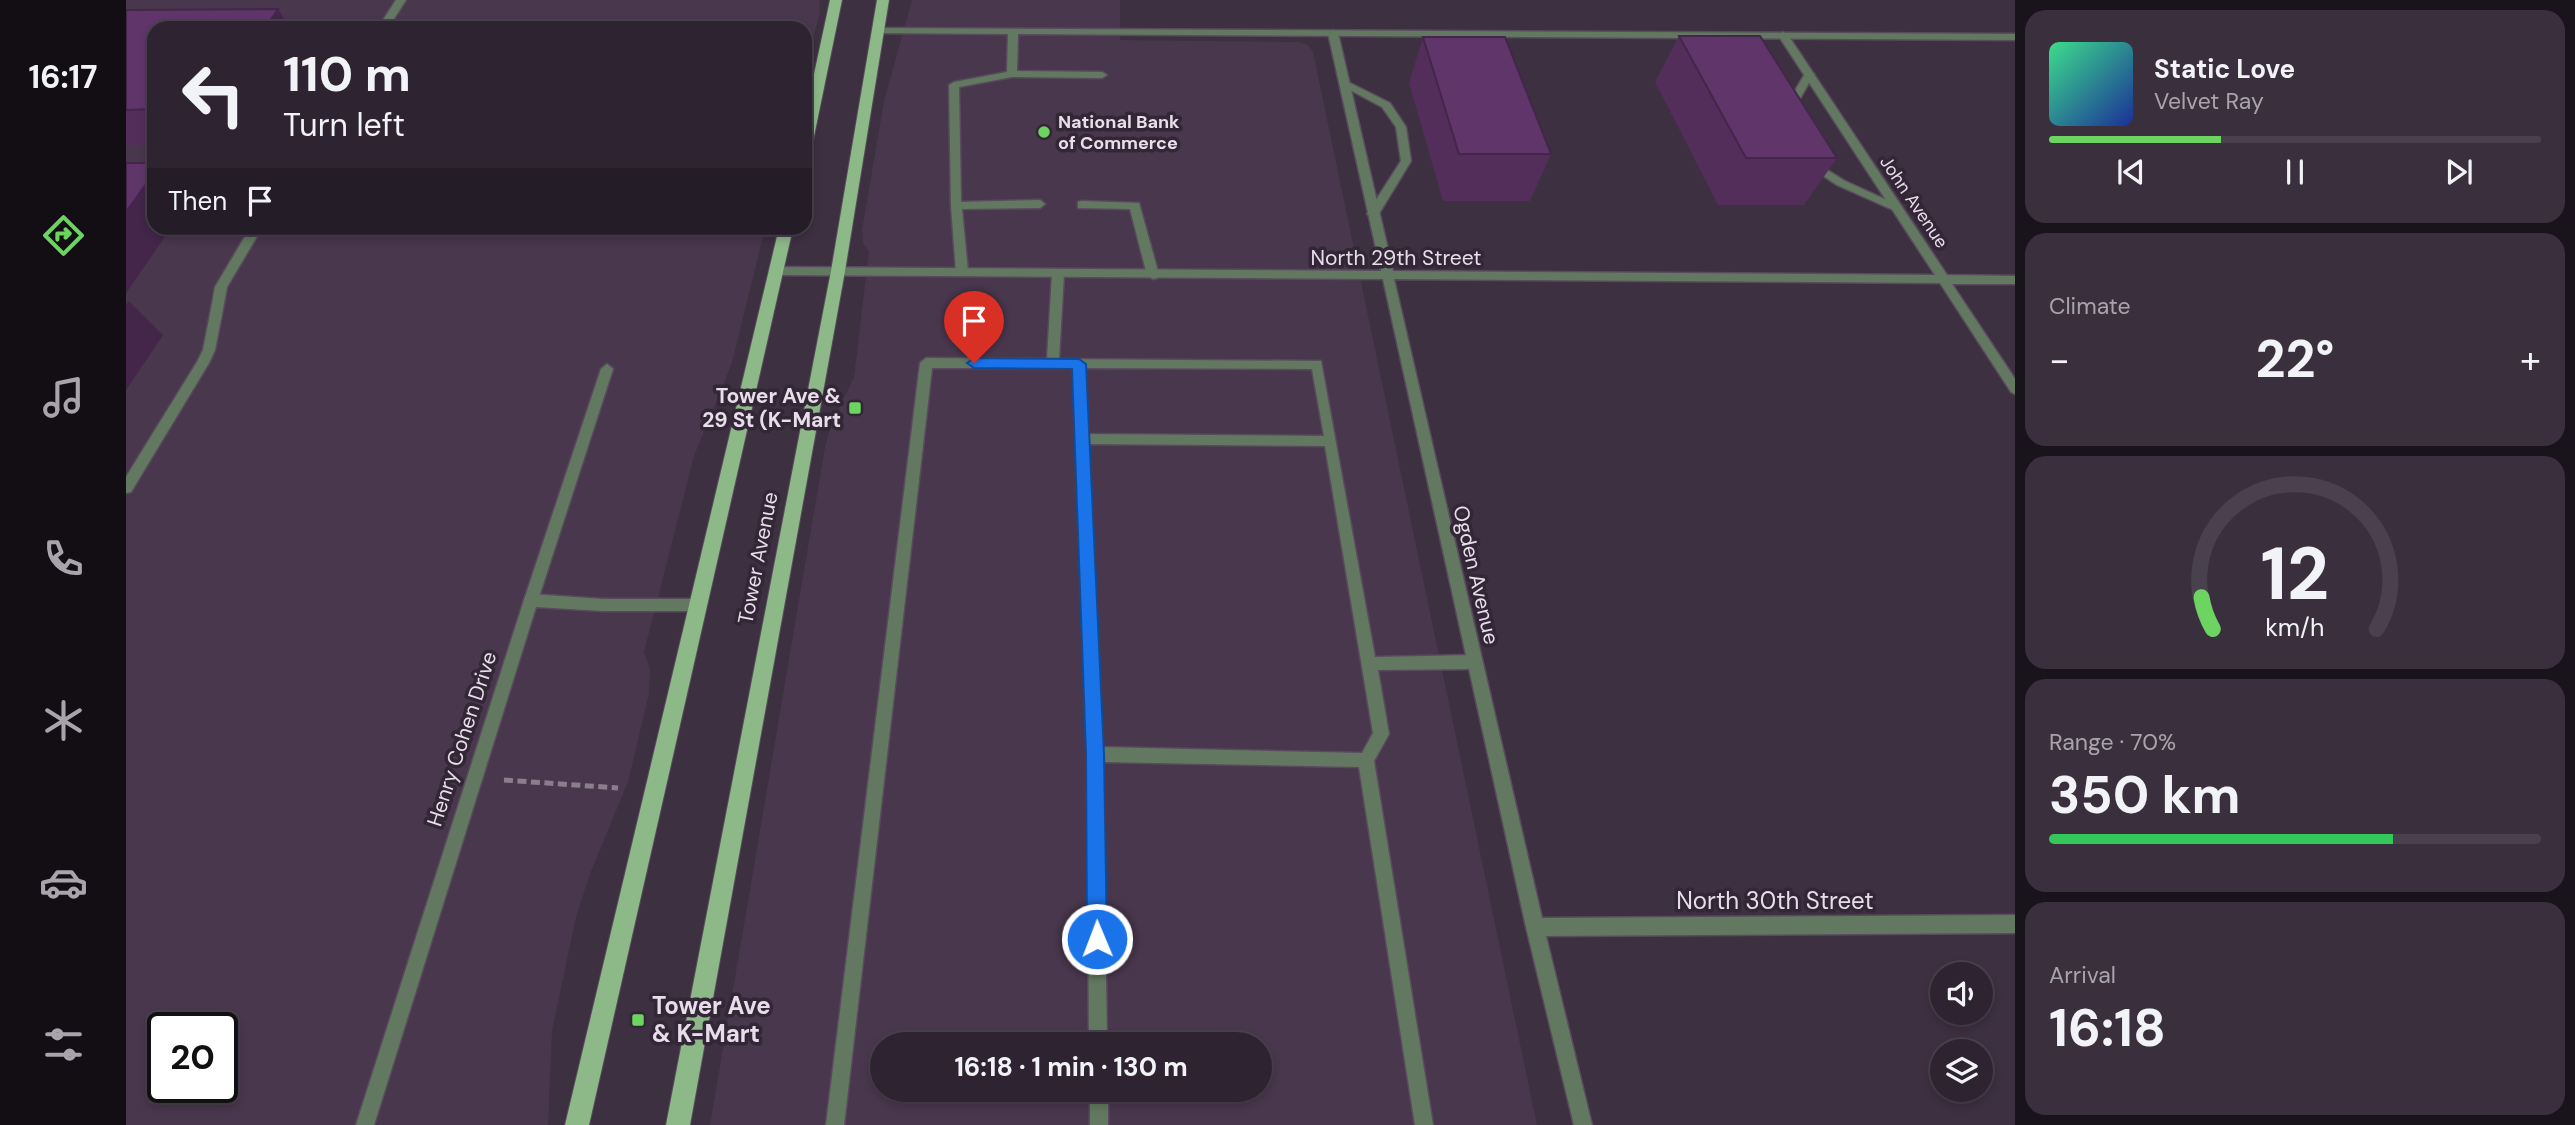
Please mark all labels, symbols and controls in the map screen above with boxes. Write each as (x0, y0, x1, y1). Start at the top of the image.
text: 110 m (283, 42, 411, 106)
icon: left (168, 49, 259, 140)
text: Static Love (2154, 52, 2295, 86)
text: 16:17 (29, 56, 97, 98)
text: Velvet Ray (2154, 86, 2264, 116)
text: Turn left (283, 104, 405, 146)
place label: National Bank of Commerce (1058, 110, 1180, 155)
marker: National Bank of Commerce (1036, 124, 1052, 140)
street label: John Avenue (1874, 151, 1954, 253)
icon: previous (2112, 153, 2150, 191)
icon: pause (2276, 153, 2314, 191)
icon: next (2440, 153, 2478, 191)
icon: arrive (241, 182, 279, 220)
text: Then (168, 184, 227, 218)
icon: directions (39, 211, 88, 260)
street label: North 29th Street (1310, 244, 1482, 272)
pin (944, 291, 1004, 363)
text: Climate (2049, 291, 2131, 321)
icon: arrive (955, 302, 993, 340)
text: 22° (2256, 325, 2334, 393)
text: − (2049, 335, 2070, 385)
text: + (2520, 335, 2541, 385)
icon: music (39, 373, 88, 422)
place label: Tower Ave & 29 St (K-Mart (702, 382, 841, 434)
marker: Tower Ave & 29 St (K-Mart (847, 400, 863, 416)
street label: Tower Avenue (731, 489, 785, 627)
street label: Ogden Avenue (1446, 503, 1506, 647)
text: 12 (2261, 527, 2329, 622)
icon: phone (39, 534, 88, 583)
text: km/h (2265, 610, 2325, 643)
street label: Henry Cohen Drive (421, 648, 503, 830)
icon: climate (39, 696, 88, 745)
text: Range · 70% (2049, 727, 2176, 757)
text: 350 km (2049, 761, 2241, 829)
icon: car (39, 858, 88, 907)
street label: North 30th Street (1676, 885, 1874, 916)
position arrow (1060, 902, 1134, 976)
text: Arrival (2049, 960, 2116, 990)
map controls (1930, 962, 1993, 1102)
button: sound (1930, 962, 1993, 1025)
place label: Tower Ave & K-Mart (652, 990, 771, 1049)
text: 16:18 (2049, 994, 2166, 1062)
speed limit sign: 20 (147, 1012, 238, 1103)
marker: Tower Ave & K-Mart (630, 1012, 646, 1028)
icon: filters (39, 1020, 88, 1069)
button: layers (1930, 1039, 1993, 1102)
text: 16:18 · 1 min · 130 m (954, 1050, 1188, 1084)

